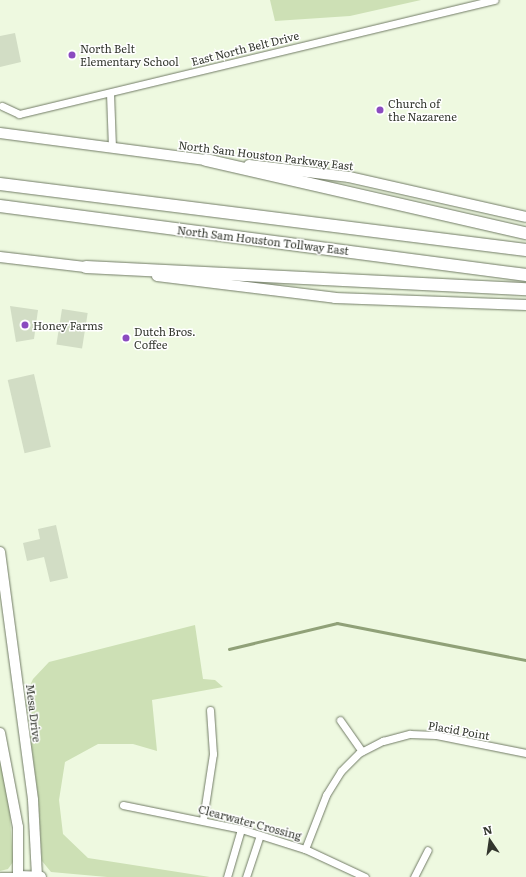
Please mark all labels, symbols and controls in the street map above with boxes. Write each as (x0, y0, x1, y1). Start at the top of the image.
street label: East North Belt Drive (190, 28, 300, 68)
place label: North Belt Elementary School (80, 42, 179, 68)
marker: North Belt Elementary School (67, 50, 77, 60)
place label: Church of the Nazarene (388, 97, 457, 123)
marker: Church of the Nazarene (375, 105, 385, 115)
street label: North Sam Houston Parkway East (178, 138, 354, 172)
street label: North Sam Houston Tollway East (176, 223, 350, 257)
place label: Honey Farms (33, 318, 103, 332)
marker: Honey Farms (20, 320, 30, 330)
place label: Dutch Bros. Coffee (134, 325, 196, 351)
marker: Dutch Bros. Coffee (121, 333, 131, 343)
street label: Mesa Drive (24, 683, 44, 743)
street label: Placid Point (427, 718, 491, 742)
street label: Clearwater Crossing (197, 802, 303, 842)
text: N (481, 820, 494, 838)
north arrow (470, 821, 510, 861)

